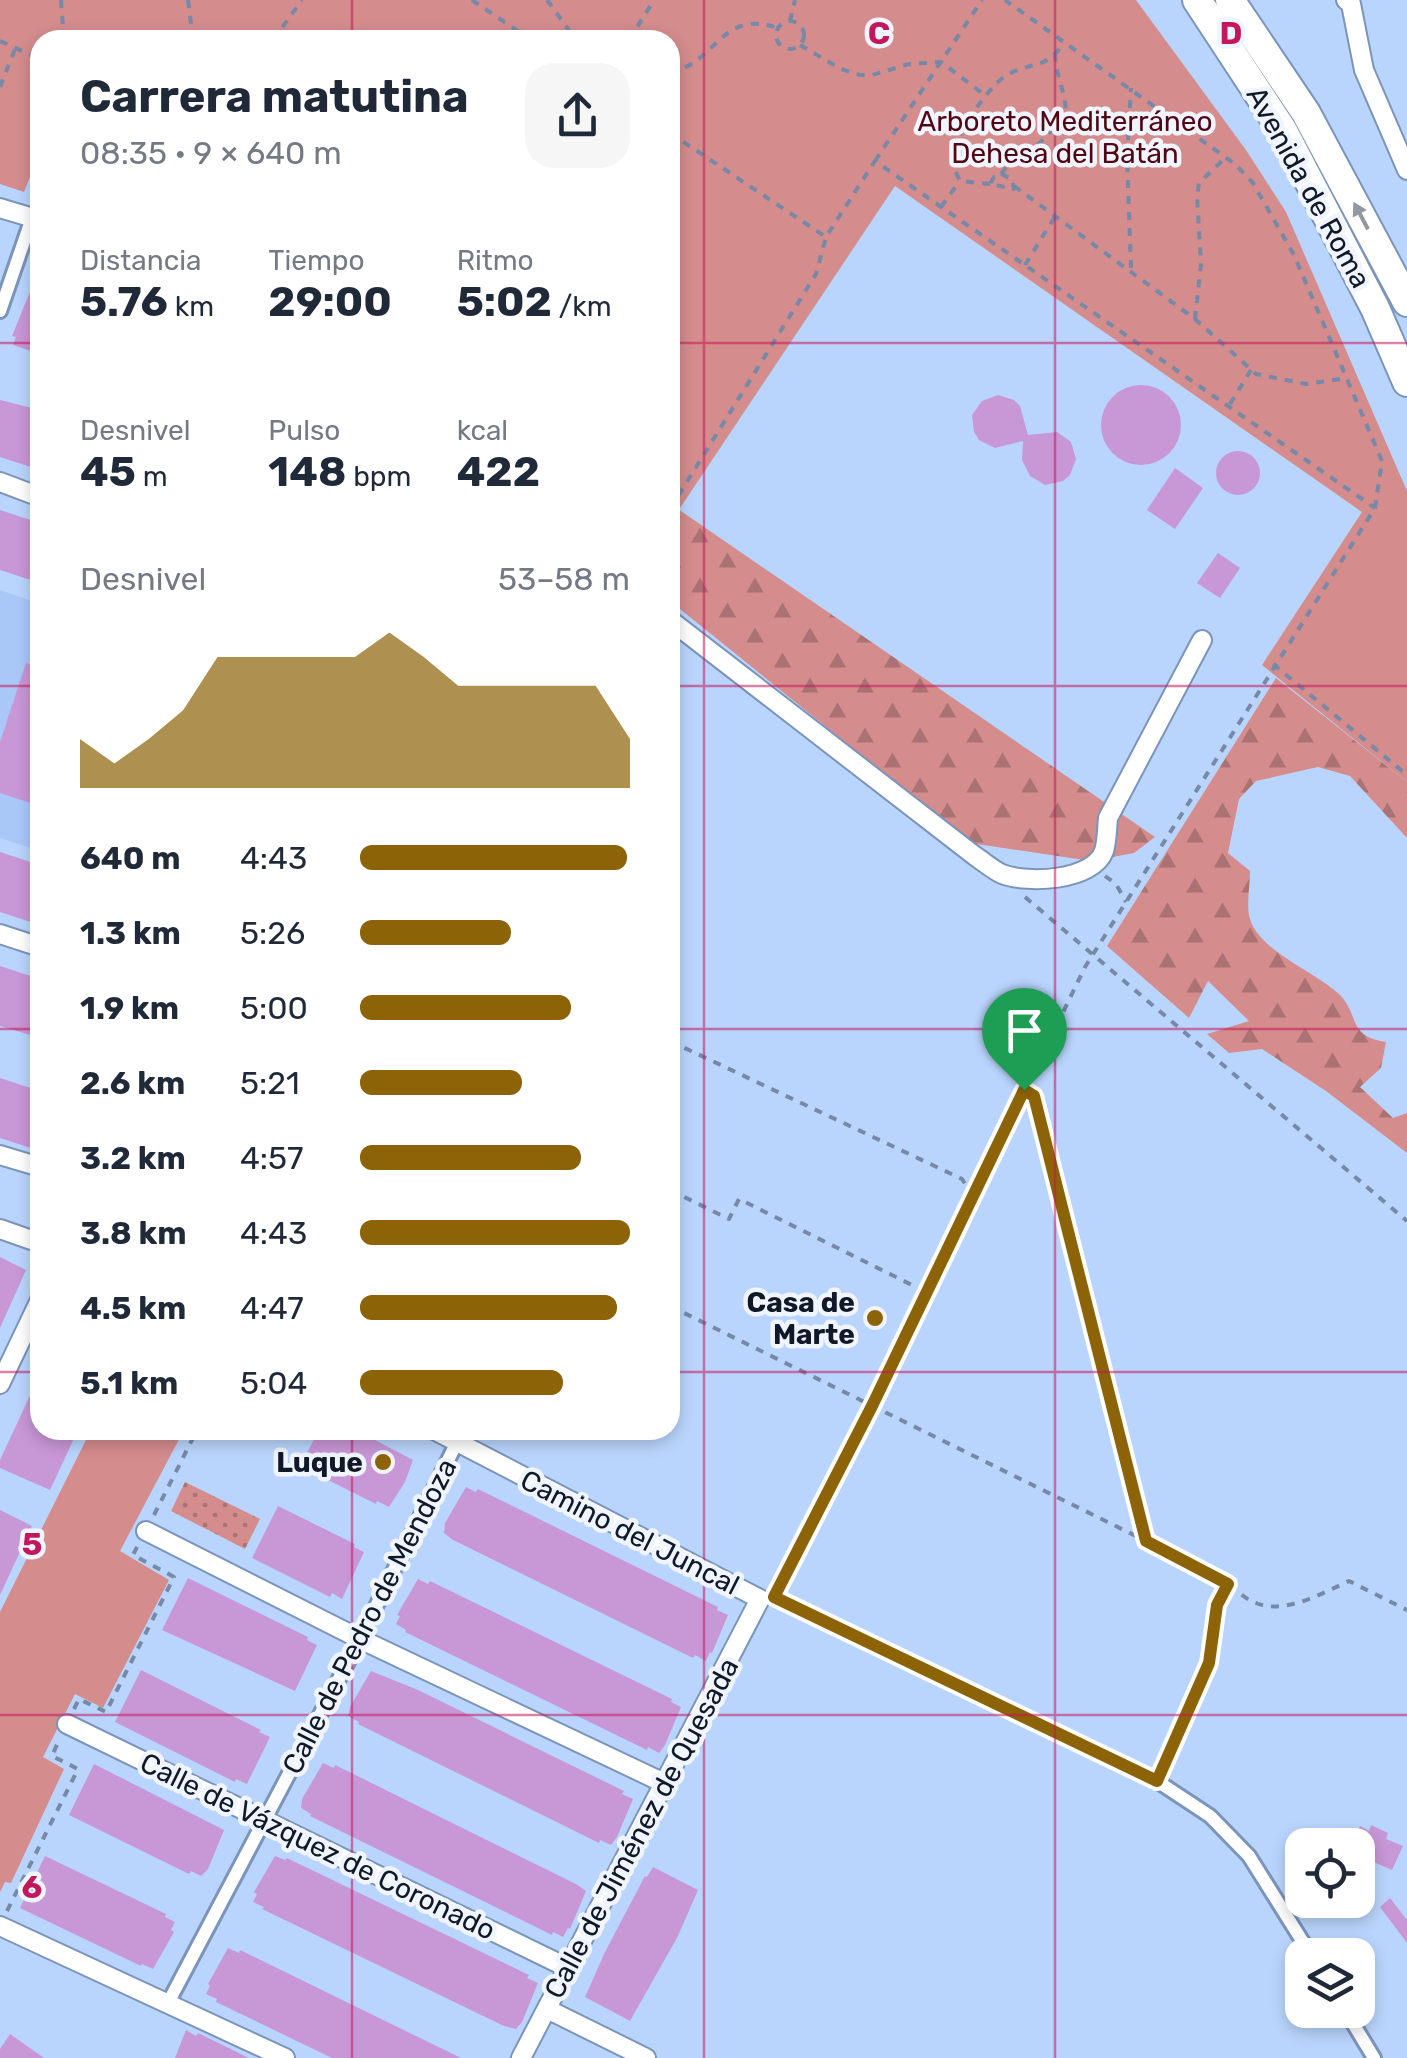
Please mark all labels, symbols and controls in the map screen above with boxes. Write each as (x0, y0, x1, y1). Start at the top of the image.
text: C (868, 14, 890, 52)
text: D (1220, 14, 1242, 52)
button: share (525, 63, 630, 168)
text: Carrera matutina (80, 70, 469, 123)
street label: Avenida de Roma (1240, 81, 1378, 294)
park label: Arboreto Mediterráneo Dehesa del Batán (917, 105, 1213, 170)
text: 08:35 · 9 × 640 m (80, 134, 342, 172)
one-way arrow (1353, 202, 1370, 231)
text: Distancia (80, 244, 201, 277)
text: Tiempo (268, 244, 365, 277)
text: Ritmo (457, 244, 534, 277)
text: 5.76 (80, 277, 168, 327)
text: 29:00 (268, 277, 392, 327)
text: 5:02 (457, 277, 552, 327)
text: km (168, 290, 214, 323)
text: /km (552, 290, 612, 323)
text: Desnivel (80, 414, 190, 447)
text: Pulso (268, 414, 340, 447)
text: kcal (457, 414, 508, 447)
text: 45 (80, 447, 136, 497)
text: 148 (268, 447, 346, 497)
text: 422 (457, 447, 540, 497)
text: m (136, 460, 168, 493)
text: bpm (346, 460, 411, 493)
text: Desnivel (80, 560, 206, 598)
text: 53–58 m (498, 560, 630, 598)
text: 640 m (80, 839, 181, 877)
text: 4:43 (240, 839, 307, 877)
text: 1.3 km (80, 914, 181, 952)
text: 5:26 (240, 914, 305, 952)
pin (982, 988, 1067, 1091)
text: 1.9 km (80, 989, 179, 1027)
text: 5:00 (240, 989, 308, 1027)
icon: arrive (997, 1003, 1052, 1058)
text: 2.6 km (80, 1064, 185, 1102)
text: 5:21 (240, 1064, 300, 1102)
text: 3.2 km (80, 1139, 186, 1177)
text: 4:57 (240, 1139, 304, 1177)
text: 3.8 km (80, 1214, 187, 1252)
text: 4:43 (240, 1214, 307, 1252)
place label: Casa de Marte (747, 1286, 855, 1351)
text: 4.5 km (80, 1289, 186, 1327)
text: 4:47 (240, 1289, 304, 1327)
marker: Casa de Marte (864, 1307, 886, 1329)
text: 5.1 km (80, 1364, 178, 1402)
text: 5:04 (240, 1364, 307, 1402)
place label: Luque (276, 1446, 363, 1479)
marker: Luque (372, 1451, 394, 1473)
street label: Calle de Pedro de Mendoza (275, 1453, 463, 1779)
street label: Camino del Juncal (515, 1463, 745, 1602)
text: 5 (22, 1525, 42, 1563)
street label: Calle de Jiménez de Quesada (537, 1652, 745, 2004)
street label: Calle de Vázquez de Coronado (135, 1746, 501, 1947)
map controls (1285, 1828, 1375, 2028)
button: locate (1285, 1828, 1375, 1918)
text: 6 (22, 1868, 42, 1906)
button: layers (1285, 1938, 1375, 2028)

